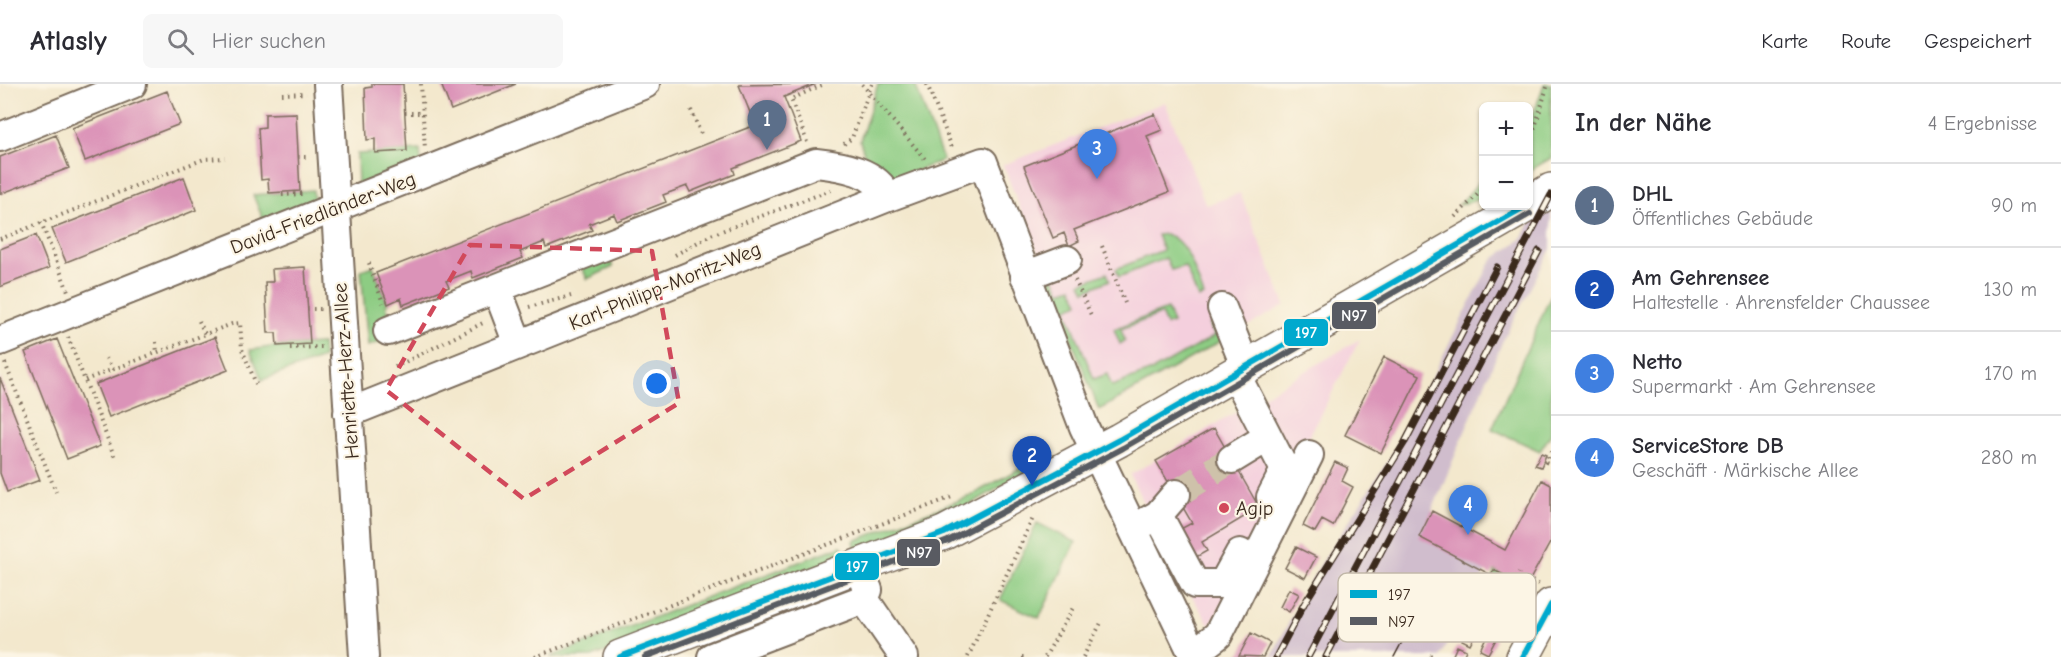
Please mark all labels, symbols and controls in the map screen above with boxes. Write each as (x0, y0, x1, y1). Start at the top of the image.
search box (143, 14, 563, 68)
text: Atlasly (30, 25, 107, 57)
icon: search (164, 25, 197, 58)
text: Hier suchen (212, 28, 326, 54)
text: Karte (1761, 29, 1808, 53)
text: Route (1841, 29, 1891, 53)
text: Gespeichert (1924, 29, 2031, 53)
pin: 1 (748, 100, 786, 150)
map controls (1479, 102, 1533, 210)
button: + (1479, 102, 1533, 156)
text: In der Nähe (1575, 108, 1712, 138)
text: 4 Ergebnisse (1928, 112, 2037, 135)
pin: 3 (1078, 130, 1116, 179)
button: − (1479, 156, 1533, 210)
street label: David-Friedländer-Weg (227, 167, 419, 259)
text: DHL (1632, 181, 1673, 207)
text: 1 (1591, 194, 1598, 217)
text: 90 m (1991, 194, 2037, 217)
text: Öffentliches Gebäude (1632, 207, 1813, 230)
street label: Karl-Philipp-Moritz-Weg (566, 237, 764, 335)
text: Am Gehrensee (1632, 265, 1769, 291)
text: 2 (1590, 278, 1599, 301)
text: 130 m (1984, 278, 2037, 301)
street label: Henriette-Herz-Allee (328, 282, 364, 460)
text: Haltestelle · Ahrensfelder Chaussee (1632, 291, 1930, 314)
line badge: N97 (1331, 301, 1377, 330)
text: N97 (1341, 307, 1368, 325)
line badge: 197 (1283, 318, 1329, 347)
text: 197 (1295, 324, 1318, 342)
text: Netto (1632, 349, 1682, 375)
text: 3 (1590, 362, 1599, 385)
text: 170 m (1984, 362, 2037, 385)
your location (642, 369, 671, 398)
text: Supermarkt · Am Gehrensee (1632, 375, 1876, 398)
text: ServiceStore DB (1632, 433, 1784, 459)
pin: 2 (1012, 436, 1052, 486)
text: 4 (1590, 446, 1599, 469)
text: 280 m (1981, 446, 2037, 469)
text: Geschäft · Märkische Allee (1632, 459, 1858, 482)
pin: 4 (1448, 486, 1488, 535)
place label: Agip (1236, 497, 1273, 520)
marker: Agip (1217, 501, 1231, 515)
line badge: N97 (896, 538, 941, 567)
text: N97 (906, 544, 933, 562)
line badge: 197 (834, 552, 880, 581)
text: 197 (846, 558, 869, 576)
legend (1338, 573, 1536, 642)
text: 197 (1388, 586, 1411, 604)
text: N97 (1388, 613, 1415, 631)

